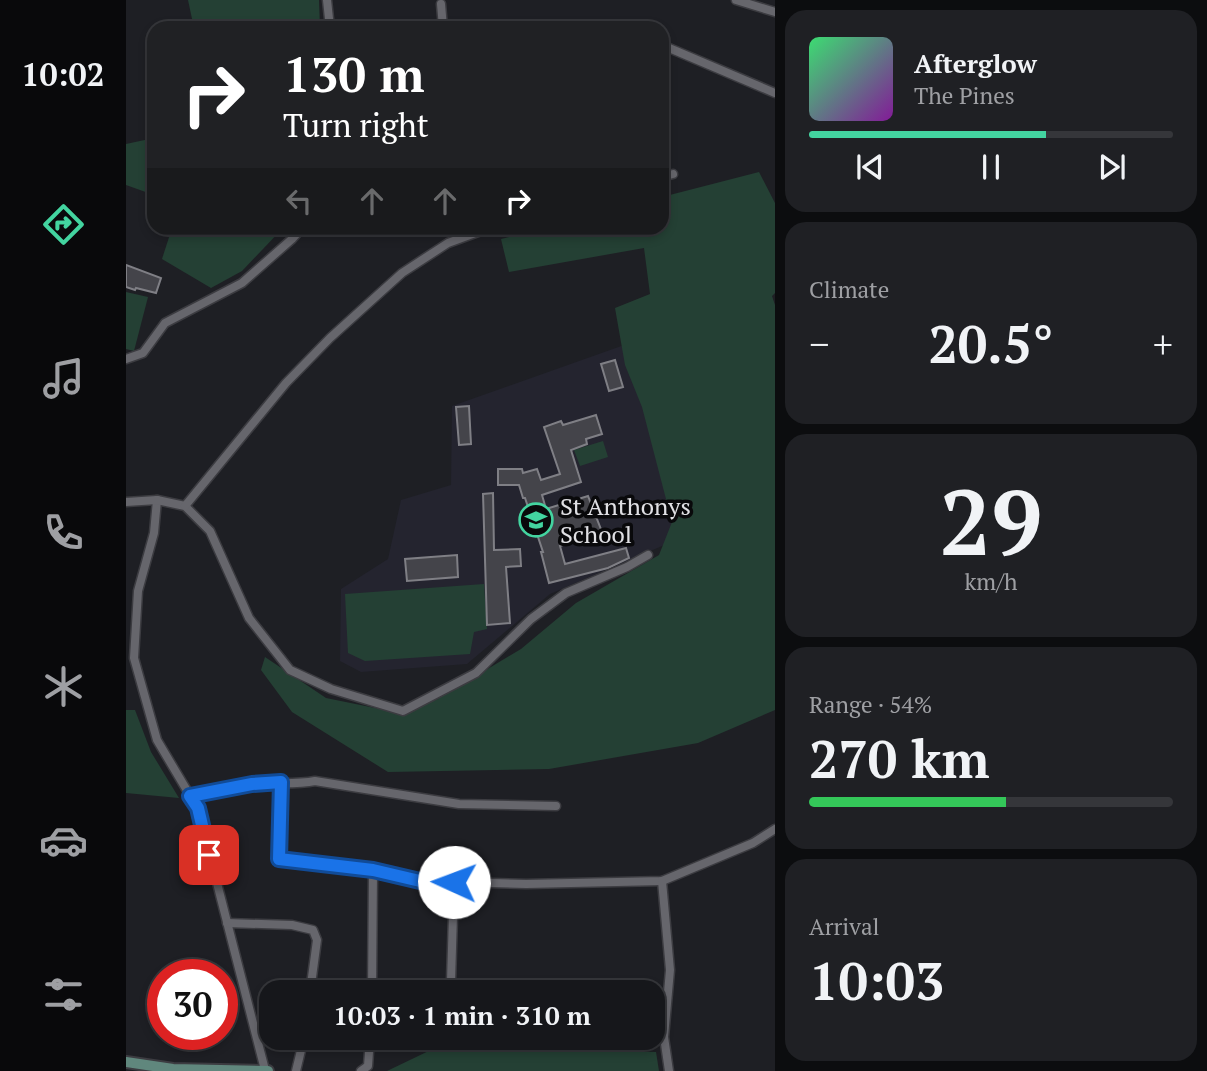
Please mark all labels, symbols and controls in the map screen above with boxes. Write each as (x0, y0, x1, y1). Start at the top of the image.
text: 130 m (283, 41, 425, 106)
text: Afterglow (914, 46, 1037, 80)
icon: right (168, 49, 259, 140)
text: 10:02 (21, 53, 105, 95)
text: The Pines (914, 80, 1015, 111)
text: Turn right (283, 104, 429, 146)
icon: previous (851, 148, 889, 186)
icon: pause (972, 148, 1010, 186)
icon: next (1093, 148, 1131, 186)
icon: left (280, 182, 318, 220)
icon: ahead (353, 182, 391, 220)
icon: ahead (426, 182, 464, 220)
icon: right (499, 182, 537, 220)
icon: directions (39, 200, 88, 249)
text: Climate (809, 274, 889, 305)
text: 20.5° (928, 309, 1054, 378)
text: − (809, 319, 829, 369)
text: + (1153, 319, 1173, 369)
icon: music (39, 354, 88, 403)
text: 29 (940, 460, 1042, 581)
place label: St Anthonys School (560, 490, 691, 550)
school or university icon: St Anthonys School (517, 501, 555, 539)
icon: phone (39, 508, 88, 557)
text: km/h (964, 566, 1018, 597)
icon: climate (39, 662, 88, 711)
text: Range · 54% (809, 689, 932, 720)
text: 270 km (809, 724, 990, 793)
icon: car (39, 816, 88, 865)
pin (179, 825, 239, 885)
icon: arrive (190, 836, 228, 874)
position arrow (417, 845, 491, 919)
text: Arrival (809, 911, 880, 942)
text: 10:03 (809, 946, 944, 1015)
speed limit sign: 30 (147, 959, 238, 1050)
icon: filters (39, 970, 88, 1019)
text: 10:03 · 1 min · 310 m (333, 998, 591, 1032)

